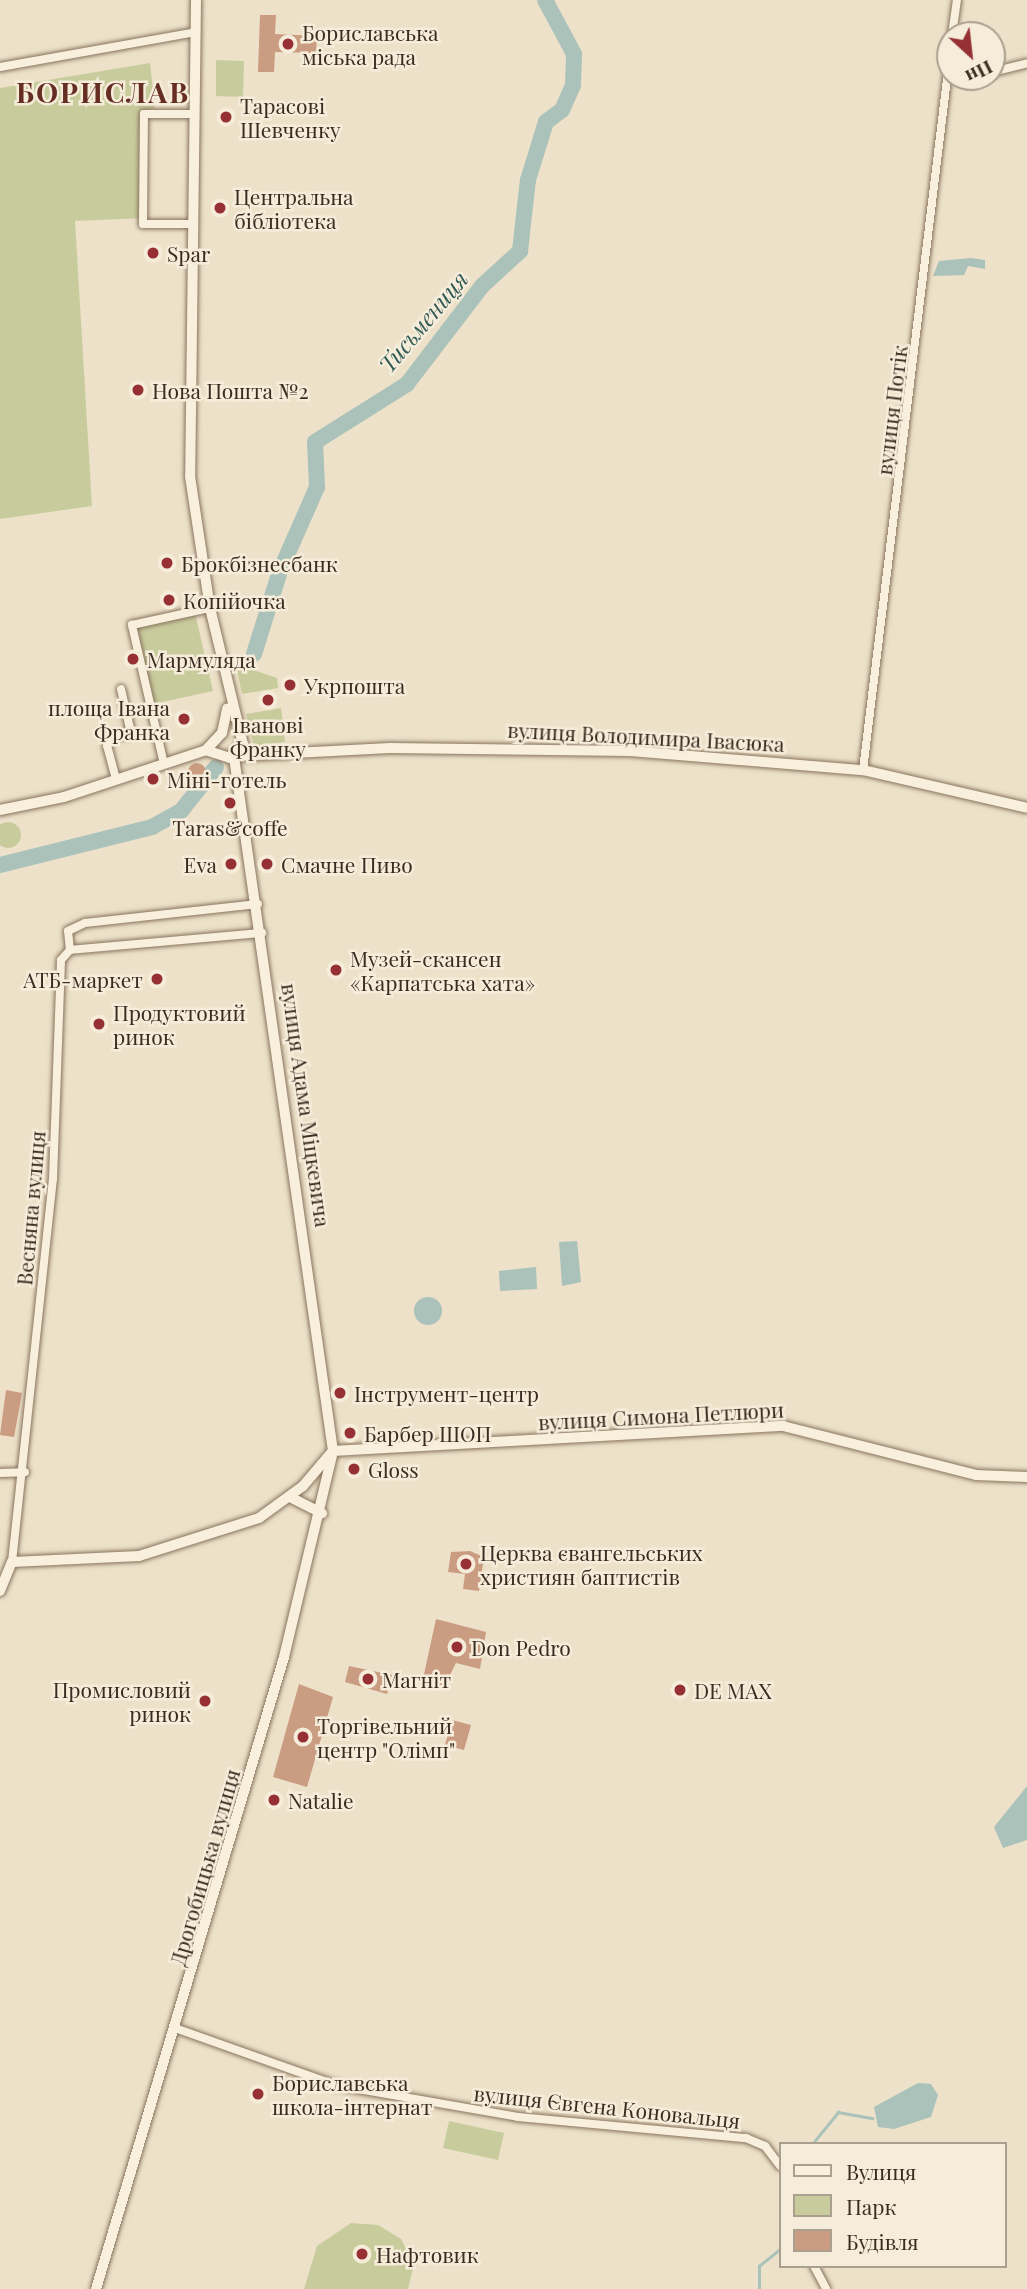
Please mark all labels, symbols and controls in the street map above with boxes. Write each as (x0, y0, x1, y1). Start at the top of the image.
place label: Бориславська міська рада (302, 19, 439, 69)
north arrow (936, 21, 1006, 91)
marker: Бориславська міська рада (280, 36, 296, 52)
text: Пн (962, 55, 998, 91)
district label: БОРИСЛАВ (17, 75, 189, 109)
place label: Тарасові Шевченку (240, 92, 341, 142)
marker: Тарасові Шевченку (218, 109, 234, 125)
place label: Центральна бібліотека (234, 183, 354, 233)
marker: Центральна бібліотека (212, 200, 228, 216)
place label: Spar (167, 240, 210, 266)
marker: Spar (145, 245, 161, 261)
water label: Тисьмениця (373, 266, 473, 378)
street label: вулиця Потік (871, 344, 911, 476)
place label: Нова Пошта №2 (152, 377, 309, 403)
marker: Нова Пошта №2 (130, 382, 146, 398)
place label: Брокбізнесбанк (181, 550, 338, 576)
marker: Брокбізнесбанк (159, 555, 175, 571)
place label: Копійочка (183, 587, 286, 613)
marker: Копійочка (161, 592, 177, 608)
place label: Мармуляда (147, 646, 256, 672)
marker: Мармуляда (125, 651, 141, 667)
place label: Укрпошта (304, 672, 405, 698)
marker: Укрпошта (282, 677, 298, 693)
marker: Іванові Франку (260, 692, 276, 708)
place label: площа Івана Франка (48, 694, 170, 744)
marker: площа Івана Франка (176, 711, 192, 727)
place label: Іванові Франку (230, 711, 306, 761)
street label: вулиця Володимира Івасюка (507, 716, 785, 756)
place label: Міні-готель (167, 766, 286, 792)
marker: Міні-готель (145, 771, 161, 787)
marker: Taras&coffe (222, 795, 238, 811)
place label: Taras&coffe (172, 814, 288, 840)
place label: Eva (184, 851, 217, 877)
place label: Смачне Пиво (281, 851, 413, 877)
marker: Eva (223, 856, 239, 872)
marker: Смачне Пиво (259, 856, 275, 872)
place label: Музей-скансен «Карпатська хата» (350, 945, 535, 995)
marker: Музей-скансен «Карпатська хата» (328, 962, 344, 978)
place label: АТБ-маркет (23, 966, 143, 992)
marker: АТБ-маркет (149, 971, 165, 987)
street label: вулиця Адама Міцкевича (277, 981, 337, 1229)
place label: Продуктовий ринок (113, 999, 246, 1049)
marker: Продуктовий ринок (91, 1016, 107, 1032)
street label: Весняна вулиця (11, 1130, 49, 1286)
place label: Інструмент-центр (354, 1380, 539, 1406)
marker: Інструмент-центр (332, 1385, 348, 1401)
street label: вулиця Симона Петлюри (537, 1396, 785, 1434)
place label: Барбер ШОП (364, 1420, 491, 1446)
marker: Барбер ШОП (342, 1425, 358, 1441)
place label: Gloss (368, 1456, 419, 1482)
marker: Gloss (346, 1461, 362, 1477)
place label: Церква євангельських християн баптистів (480, 1539, 703, 1589)
marker: Церква євангельських християн баптистів (458, 1556, 474, 1572)
place label: Don Pedro (471, 1634, 571, 1660)
marker: Don Pedro (449, 1639, 465, 1655)
place label: Магніт (382, 1666, 451, 1692)
marker: Магніт (360, 1671, 376, 1687)
place label: Промисловий ринок (53, 1676, 191, 1726)
place label: DE MAX (694, 1677, 772, 1703)
marker: DE MAX (672, 1682, 688, 1698)
marker: Промисловий ринок (197, 1693, 213, 1709)
place label: Торгівельний центр "Олімп" (317, 1712, 456, 1762)
marker: Торгівельний центр "Олімп" (295, 1729, 311, 1745)
street label: Дрогобицька вулиця (164, 1766, 244, 1968)
place label: Natalie (288, 1787, 354, 1813)
marker: Natalie (266, 1792, 282, 1808)
place label: Бориславська школа-інтернат (272, 2069, 432, 2119)
street label: вулиця Євгена Коновальця (473, 2079, 741, 2133)
marker: Бориславська школа-інтернат (250, 2086, 266, 2102)
legend (778, 2142, 1006, 2268)
text: Вулиця (846, 2157, 916, 2185)
text: Парк (846, 2192, 896, 2220)
text: Будівля (846, 2227, 919, 2255)
place label: Нафтовик (376, 2241, 479, 2267)
marker: Нафтовик (354, 2246, 370, 2262)

